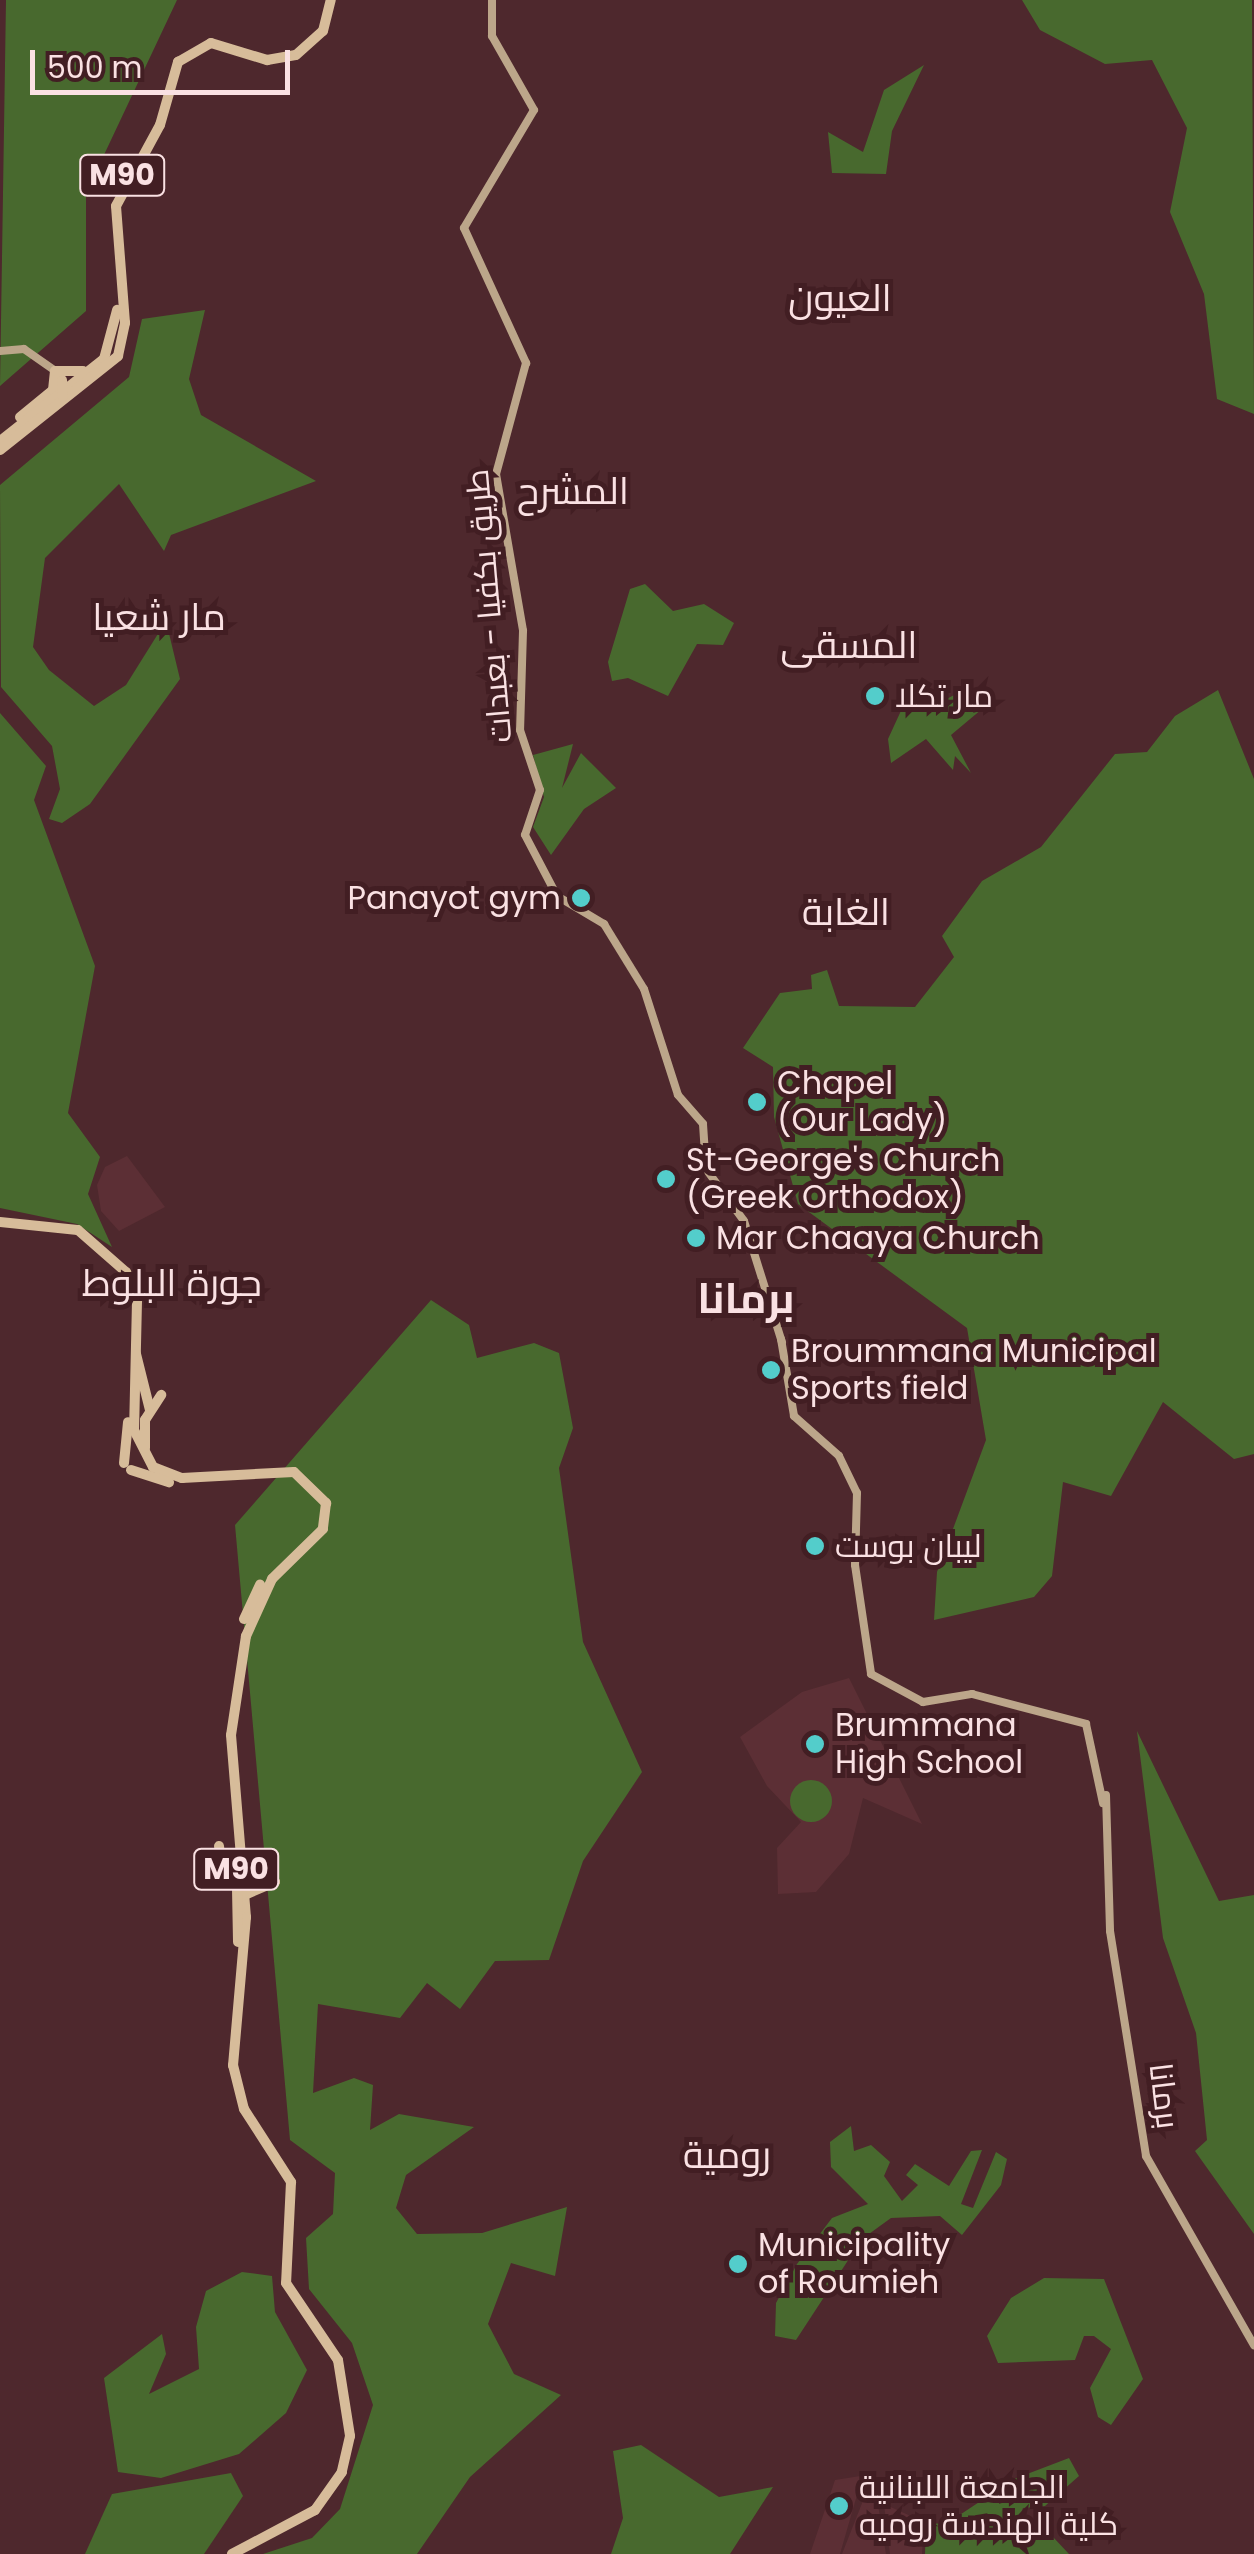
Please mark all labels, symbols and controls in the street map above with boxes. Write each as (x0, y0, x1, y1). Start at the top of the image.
scale bar (35, 30, 295, 92)
text: 500 m (47, 46, 142, 89)
road number: M90 (77, 150, 167, 200)
district label: العيون (788, 275, 892, 321)
street label: طريق بكفيا - بعبدات (458, 468, 520, 744)
district label: المشرح (517, 468, 629, 514)
district label: مار شعيا (92, 594, 226, 640)
district label: المسقى (781, 622, 917, 668)
place label: مار تكلا (895, 677, 993, 715)
marker: مار تكلا (864, 685, 886, 707)
place label: Panayot gym (347, 879, 561, 917)
marker: Panayot gym (570, 887, 592, 909)
district label: الغابة (802, 889, 890, 935)
place label: Chapel (Our Lady) (777, 1065, 947, 1140)
marker: Chapel (Our Lady) (746, 1091, 768, 1113)
place label: St-George's Church (Greek Orthodox) (686, 1142, 1001, 1217)
marker: St-George's Church (Greek Orthodox) (655, 1168, 677, 1190)
place label: Mar Chaaya Church (716, 1219, 1040, 1257)
marker: Mar Chaaya Church (685, 1227, 707, 1249)
district label: جورة البلوط (82, 1260, 262, 1306)
district label: برمانا (697, 1274, 795, 1324)
place label: Broummana Municipal Sports field (791, 1333, 1157, 1408)
marker: Broummana Municipal Sports field (760, 1359, 782, 1381)
place label: ليبان بوست (835, 1527, 982, 1565)
marker: ليبان بوست (804, 1535, 826, 1557)
place label: Brummana High School (835, 1707, 1023, 1782)
marker: Brummana High School (804, 1733, 826, 1755)
road number: M90 (191, 1844, 281, 1894)
street label: برمانا (1141, 2061, 1187, 2131)
district label: رومية (683, 2132, 771, 2178)
place label: Municipality of Roumieh (758, 2227, 950, 2302)
marker: Municipality of Roumieh (727, 2253, 749, 2275)
place label: الجامعة اللبنانية كلية الهندسة روميه (859, 2469, 1118, 2544)
marker: الجامعة اللبنانية كلية الهندسة روميه (828, 2495, 850, 2517)

